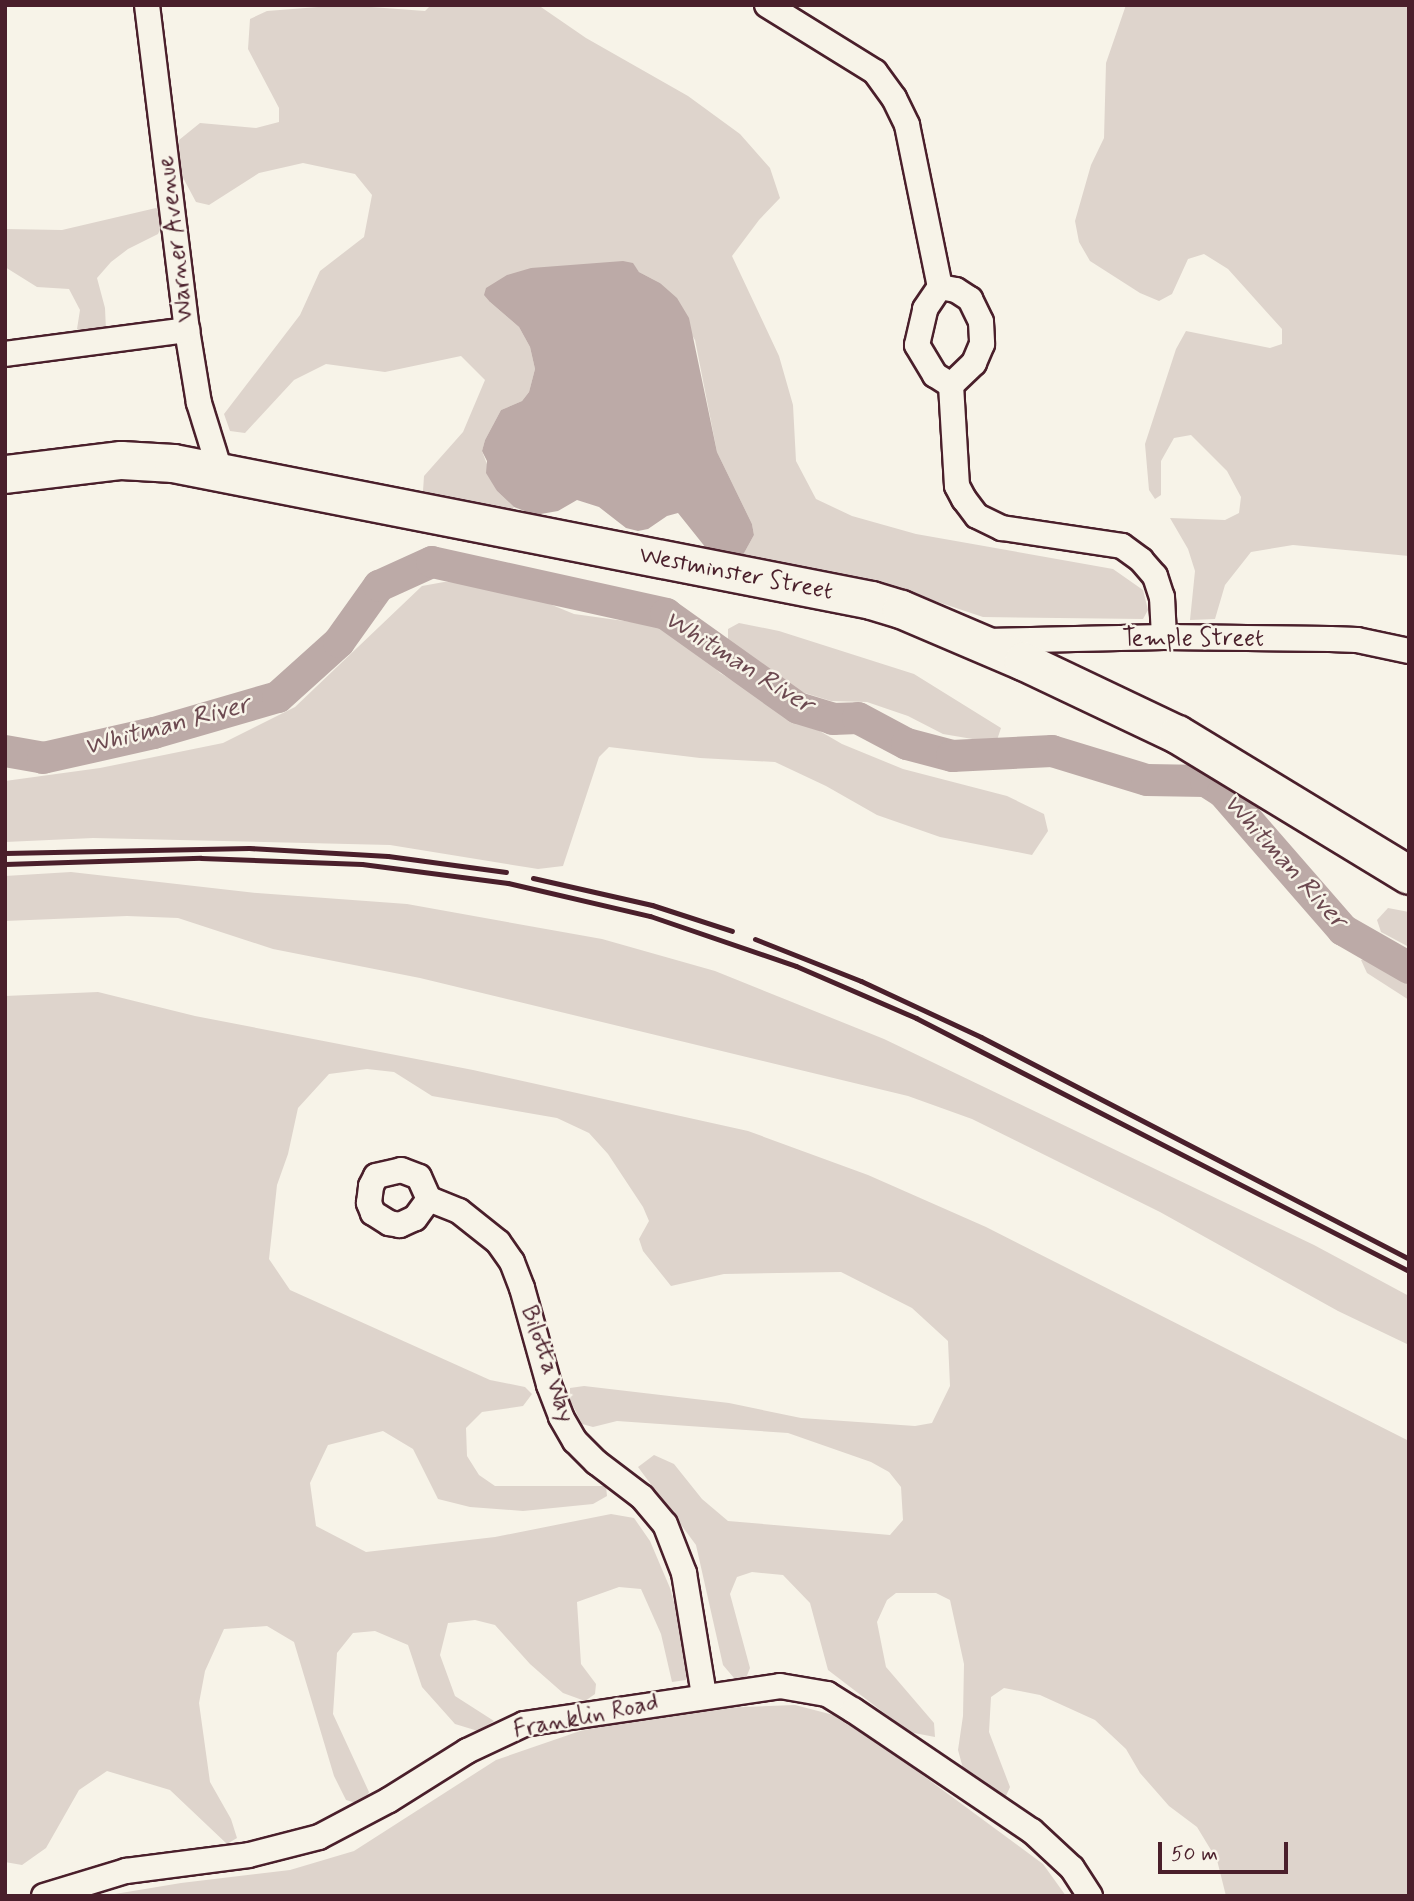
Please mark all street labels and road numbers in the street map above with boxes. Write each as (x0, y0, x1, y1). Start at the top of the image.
street label: Warner Avenue (152, 155, 200, 323)
street label: Westminster Street (635, 541, 837, 607)
street label: Temple Street (1120, 625, 1266, 653)
street label: Bilotta Way (513, 1301, 581, 1427)
street label: Franklin Road (511, 1689, 661, 1745)

